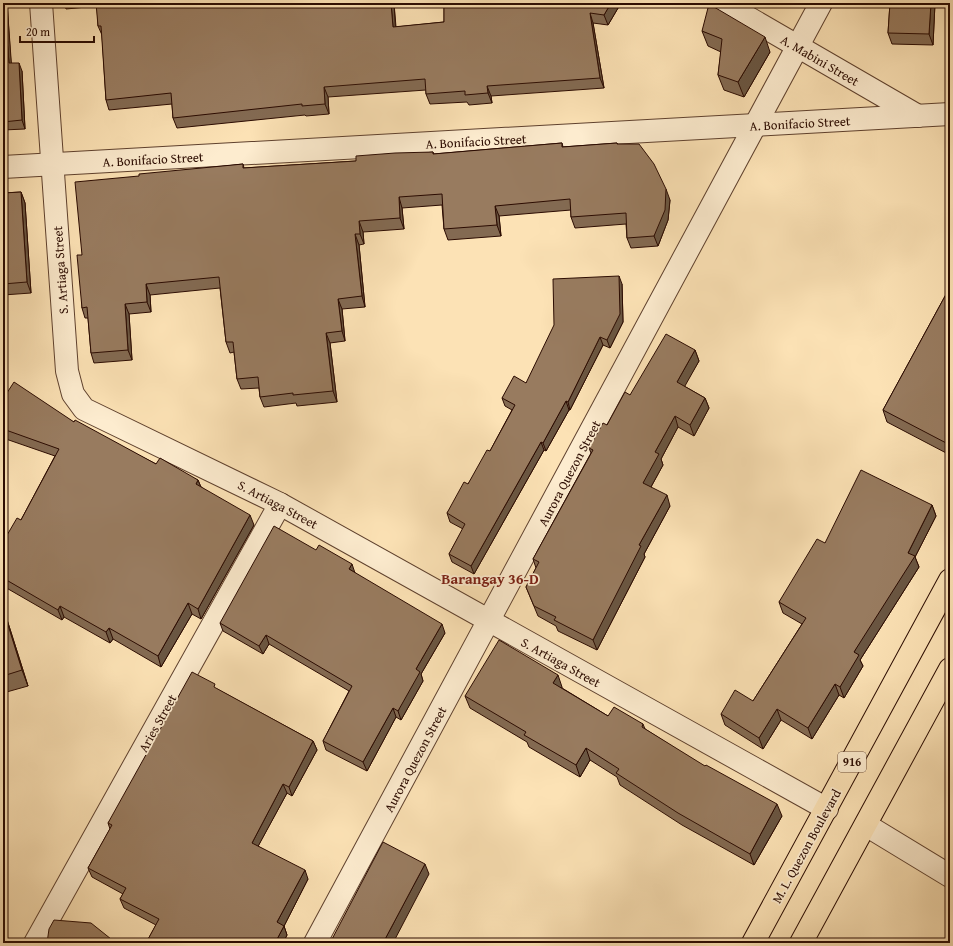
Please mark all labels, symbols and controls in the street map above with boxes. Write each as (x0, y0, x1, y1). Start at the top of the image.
scale bar (20, 18, 94, 44)
text: 20 m (26, 23, 50, 40)
street label: A. Mabini Street (777, 30, 863, 91)
street label: A. Bonifacio Street (749, 111, 851, 136)
street label: A. Bonifacio Street (425, 129, 527, 154)
street label: A. Bonifacio Street (102, 147, 204, 172)
street label: S. Artiaga Street (48, 225, 73, 315)
street label: Aurora Quezon Street (534, 417, 606, 530)
street label: S. Artiaga Street (234, 475, 322, 534)
district label: Barangay 36-D (441, 568, 539, 589)
street label: S. Artiaga Street (518, 633, 604, 692)
street label: Aries Street (134, 690, 181, 756)
street label: Aurora Quezon Street (380, 703, 452, 816)
road number: 916 (838, 752, 866, 772)
street label: M. L. Quezon Boulevard (767, 786, 846, 907)

